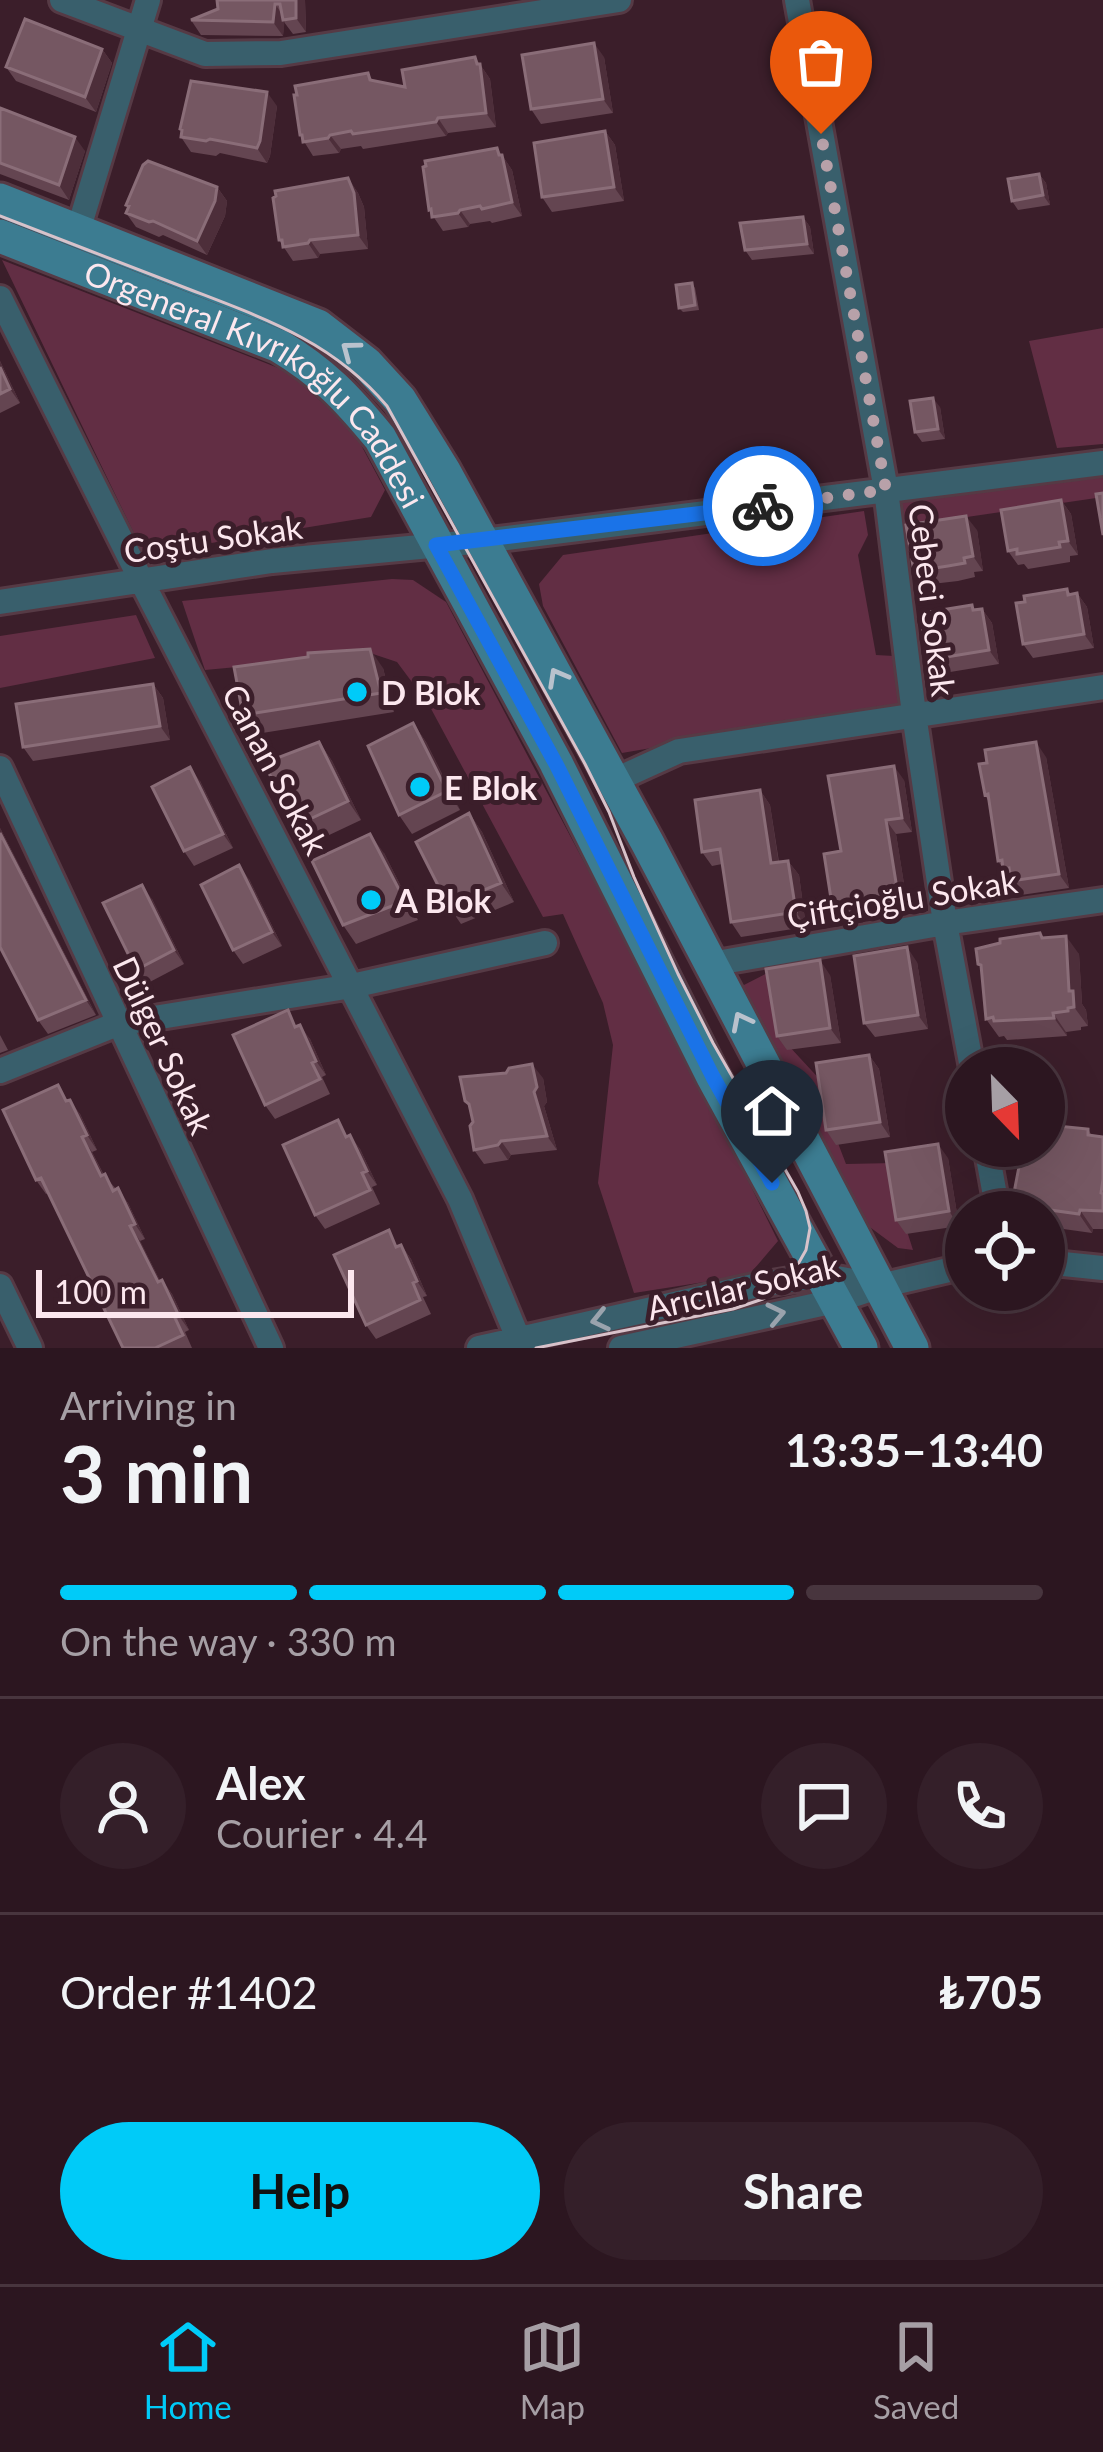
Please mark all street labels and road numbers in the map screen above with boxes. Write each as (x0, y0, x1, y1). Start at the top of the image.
street label: Orgeneral Kıvrıkoğlu Caddesi (79, 251, 434, 514)
street label: Cebeci Sokak (901, 501, 965, 699)
street label: Coştu Sokak (121, 506, 305, 570)
street label: Canan Sokak (215, 677, 338, 861)
street label: Çiftçioğlu Sokak (784, 860, 1020, 936)
street label: Dülger Sokak (105, 950, 223, 1140)
street label: Arıcılar Sokak (643, 1244, 843, 1328)

